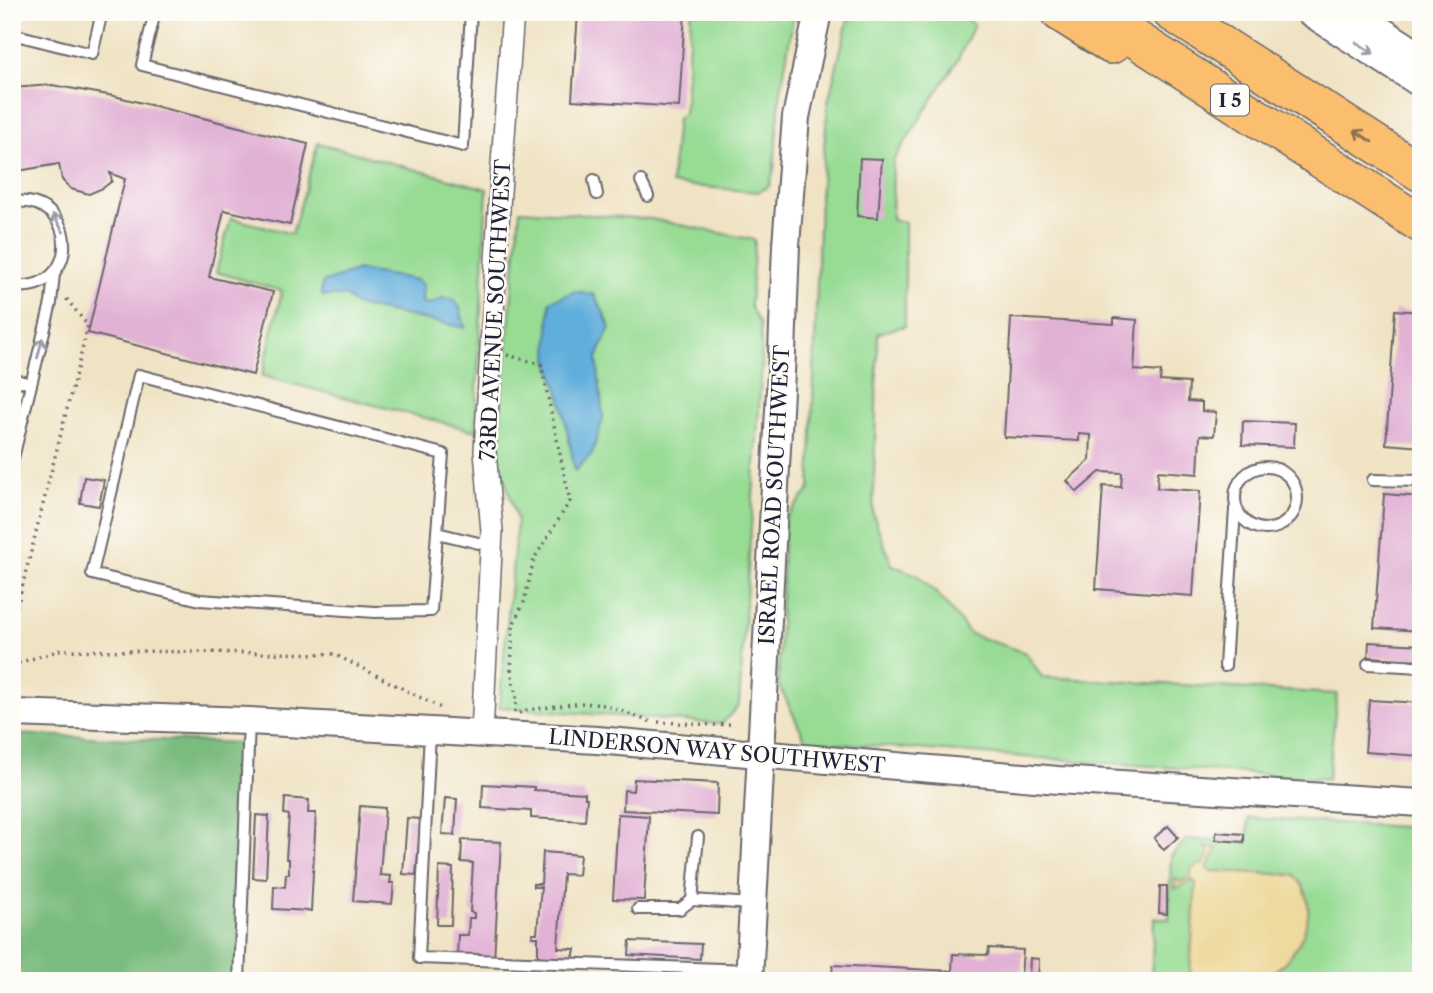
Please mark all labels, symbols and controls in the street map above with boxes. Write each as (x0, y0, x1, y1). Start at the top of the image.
one-way arrow (1355, 41, 1374, 56)
road number: I 5 (1211, 85, 1249, 116)
one-way arrow (1354, 129, 1374, 143)
street label: 73RD AVENUE SOUTHWEST (475, 158, 515, 461)
one-way arrow (50, 214, 64, 234)
one-way arrow (34, 337, 47, 360)
street label: ISRAEL ROAD SOUTHWEST (754, 344, 794, 646)
street label: LINDERSON WAY SOUTHWEST (547, 724, 887, 778)

